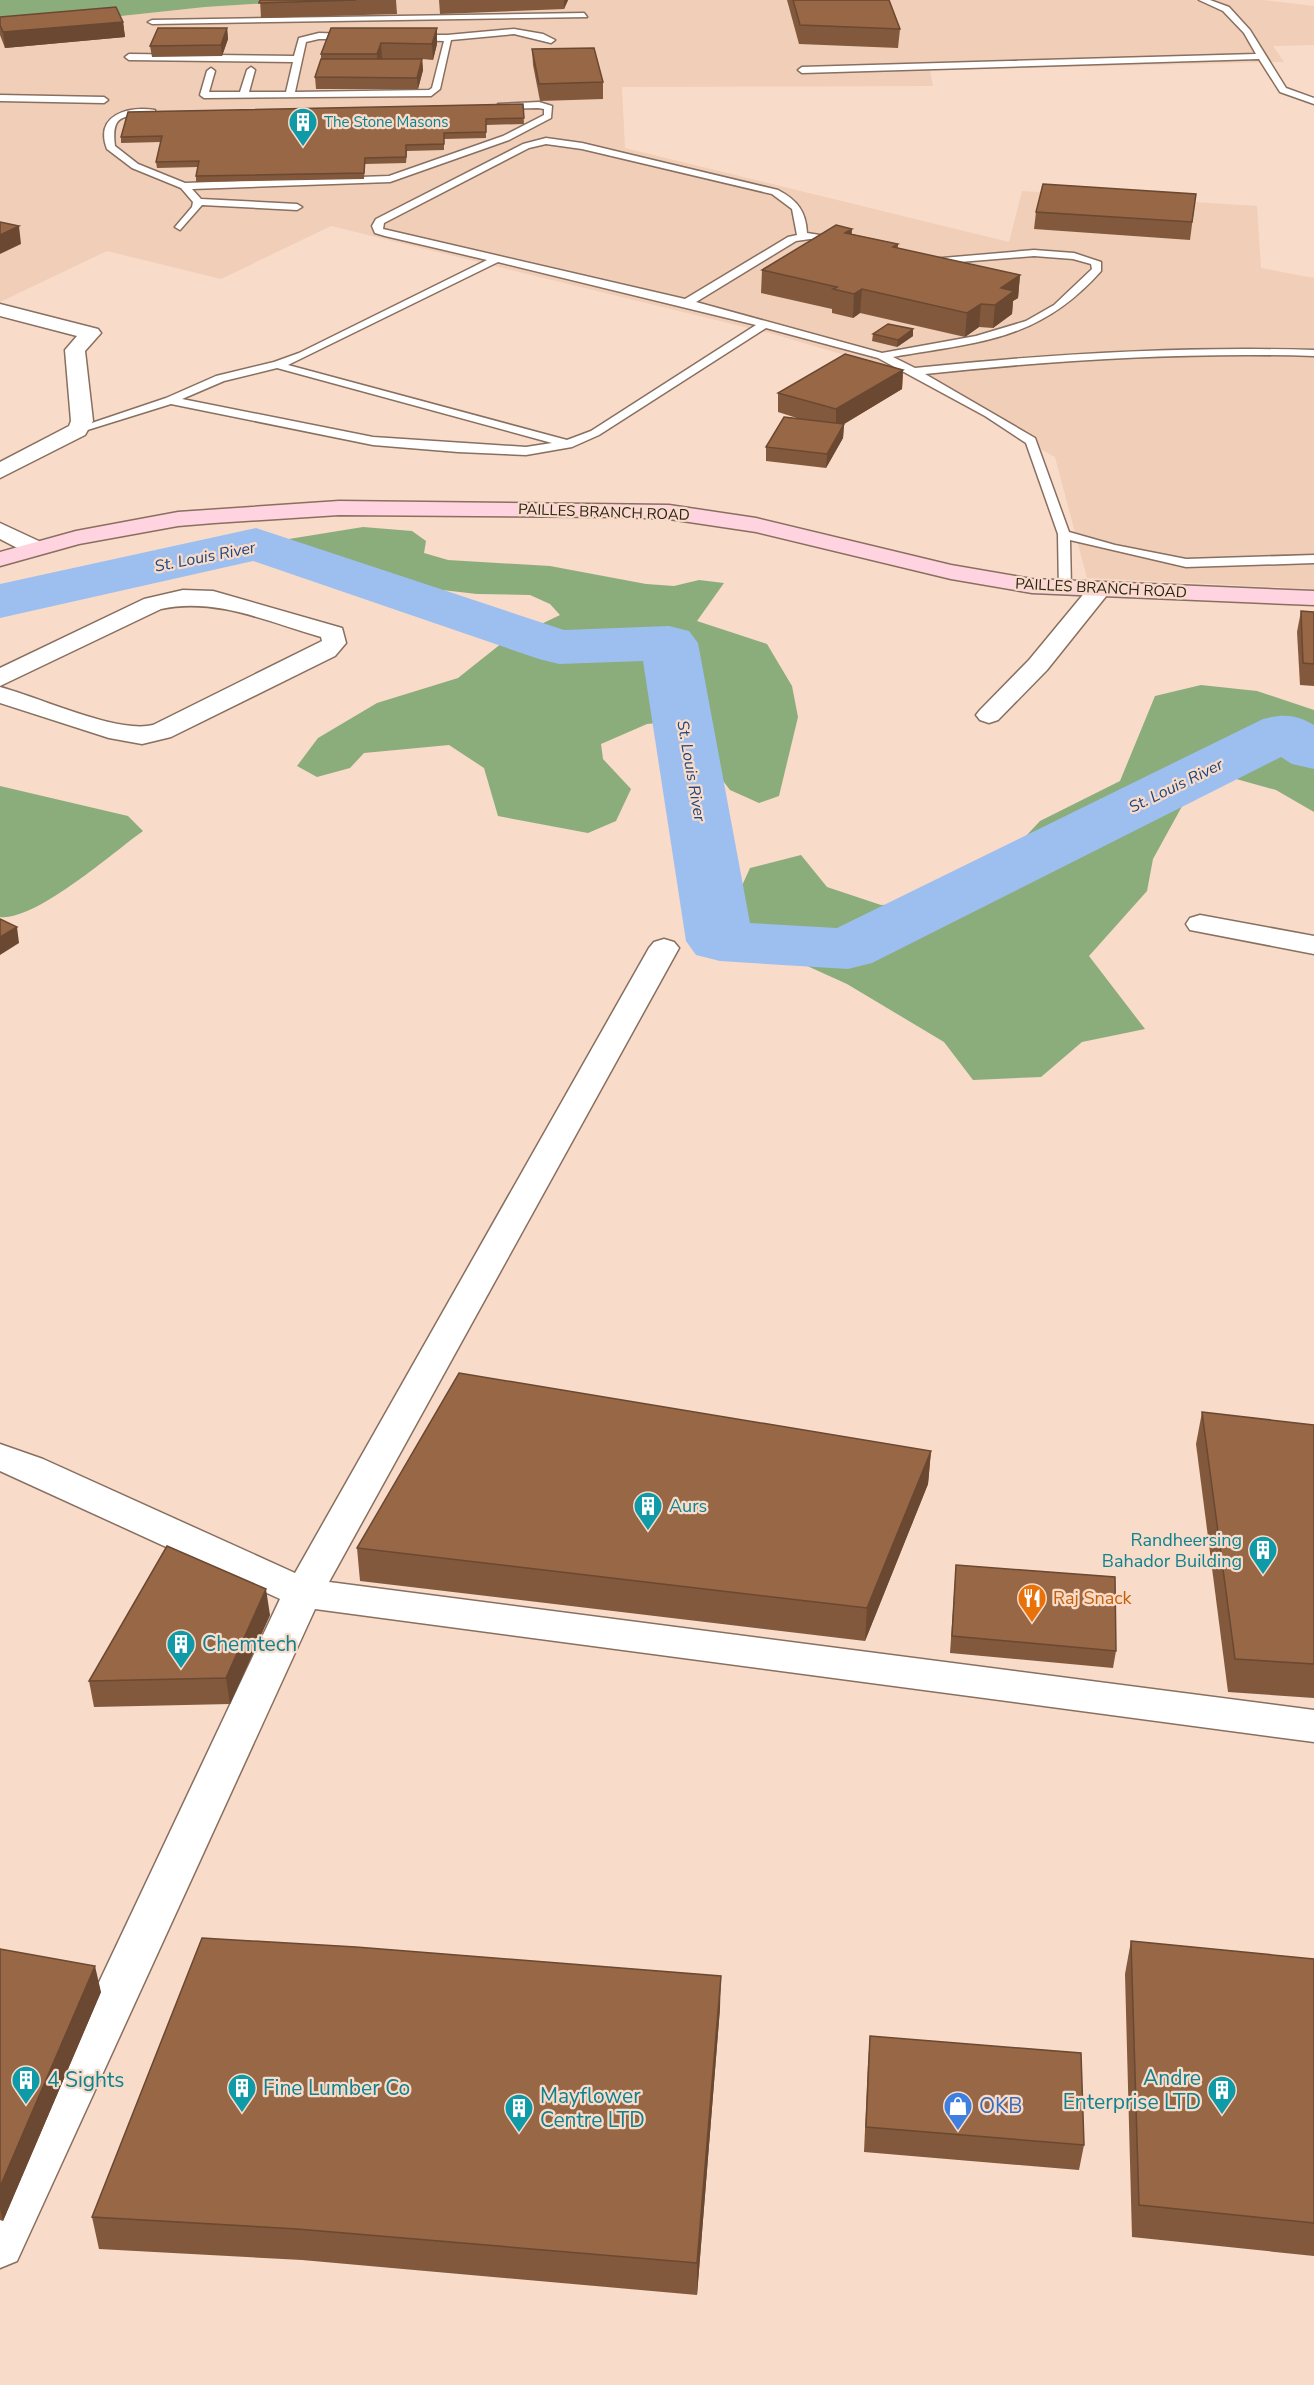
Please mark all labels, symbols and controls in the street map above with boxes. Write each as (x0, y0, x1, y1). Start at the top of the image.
building icon: The Stone Masons (287, 106, 319, 148)
place label: The Stone Masons (324, 112, 449, 132)
street label: PAILLES BRANCH ROAD (518, 499, 690, 525)
water label: St. Louis River (153, 536, 258, 578)
street label: PAILLES BRANCH ROAD (1015, 574, 1187, 602)
water label: St. Louis River (671, 719, 711, 824)
water label: St. Louis River (1125, 753, 1228, 818)
building icon: Aurs (632, 1490, 664, 1532)
place label: Aurs (669, 1494, 707, 1518)
place label: Randheersing Bahador Building (1102, 1528, 1242, 1573)
building icon: Randheersing Bahador Building (1247, 1534, 1279, 1576)
restaurant icon: Raj Snack (1016, 1582, 1048, 1624)
place label: Raj Snack (1053, 1586, 1133, 1610)
building icon: Chemtech (165, 1628, 197, 1670)
place label: Chemtech (202, 1630, 297, 1658)
building icon: 4 Sights (10, 2064, 42, 2106)
place label: Andre Enterprise LTD (1063, 2064, 1201, 2116)
place label: 4 Sights (47, 2066, 124, 2094)
building icon: Fine Lumber Co (226, 2072, 258, 2114)
place label: Fine Lumber Co (263, 2074, 410, 2102)
building icon: Andre Enterprise LTD (1206, 2074, 1238, 2116)
place label: Mayflower Centre LTD (540, 2082, 645, 2134)
shop icon: OKB (942, 2090, 974, 2132)
building icon: Mayflower Centre LTD (503, 2092, 535, 2134)
place label: OKB (979, 2092, 1022, 2120)

